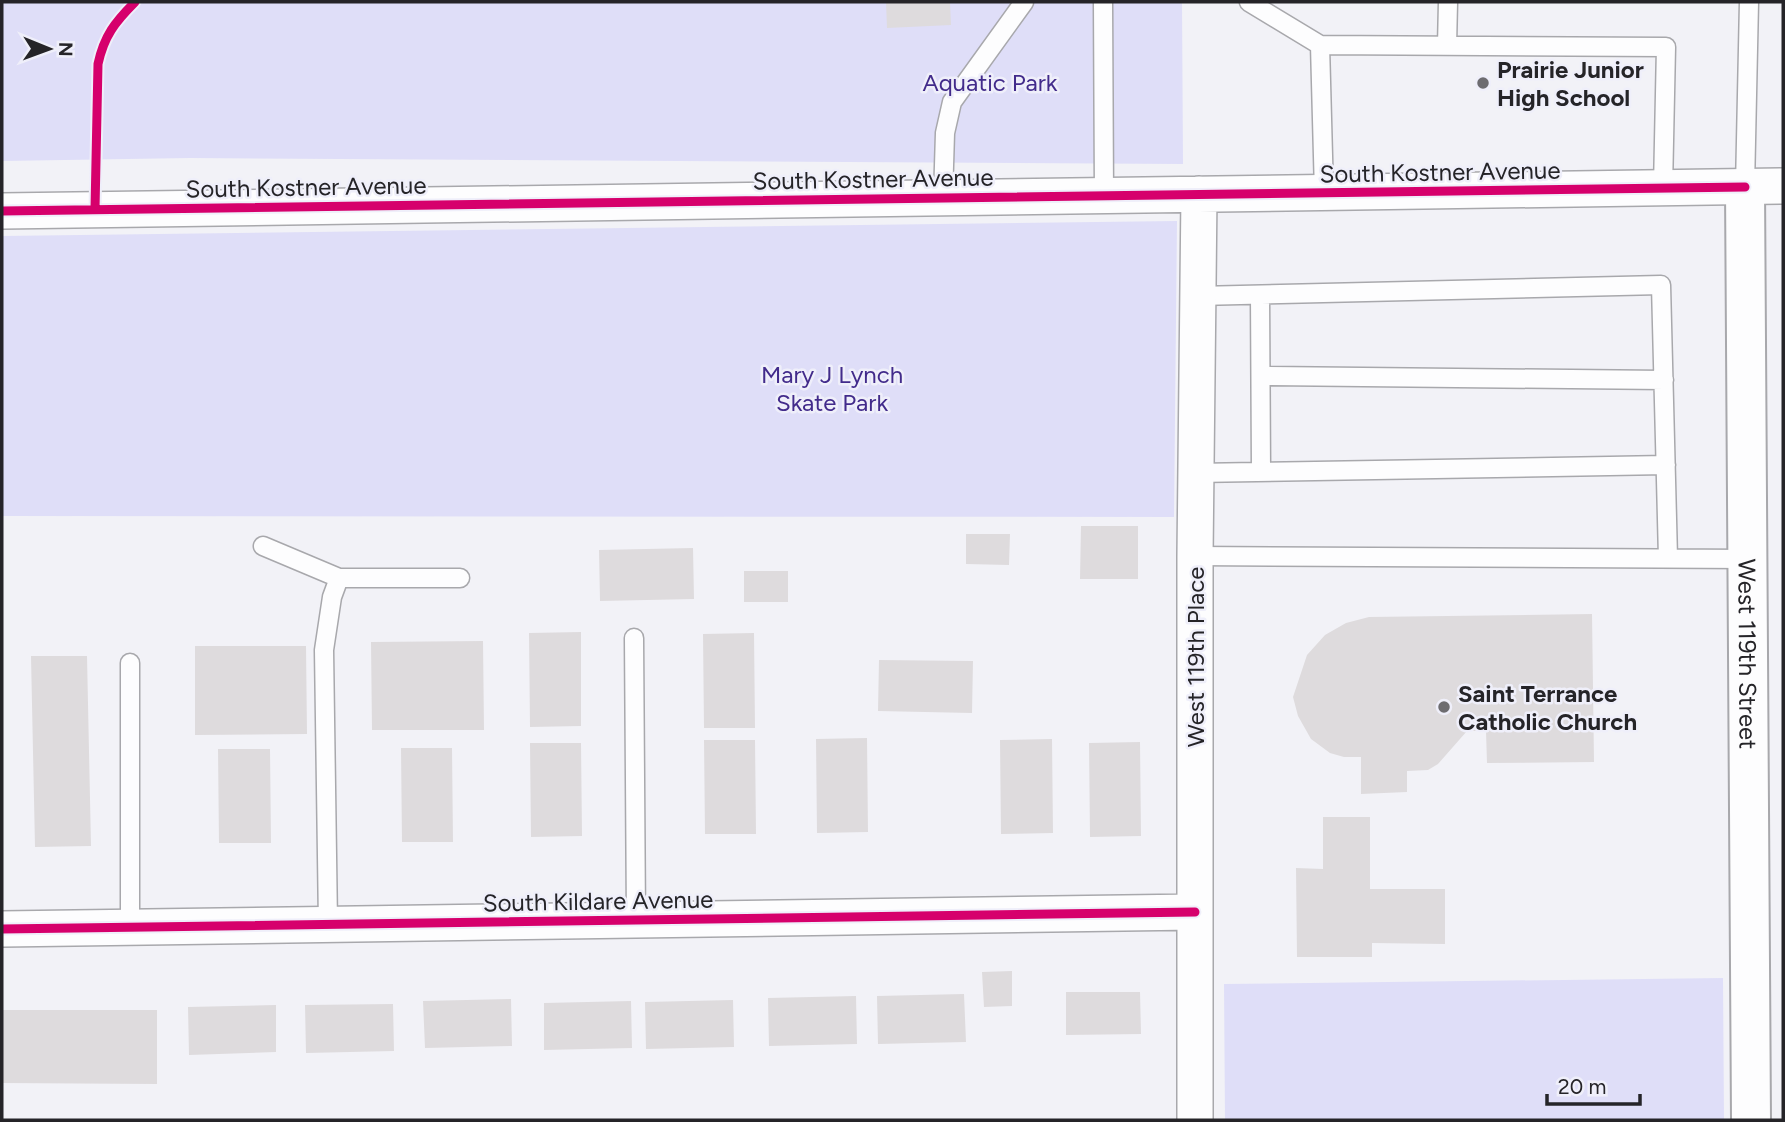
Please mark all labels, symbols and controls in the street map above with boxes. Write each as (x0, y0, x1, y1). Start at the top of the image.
north arrow (14, 14, 84, 84)
text: N (54, 42, 77, 57)
place label: Prairie Junior High School (1497, 55, 1644, 112)
park label: Aquatic Park (923, 68, 1058, 97)
marker: Prairie Junior High School (1475, 75, 1491, 91)
street label: South Kostner Avenue (1319, 155, 1561, 189)
street label: South Kostner Avenue (752, 162, 994, 196)
street label: South Kostner Avenue (185, 170, 427, 204)
park label: Mary J Lynch Skate Park (761, 360, 903, 417)
street label: West 119th Street (1733, 559, 1763, 749)
street label: West 119th Place (1181, 567, 1210, 747)
place label: Saint Terrance Catholic Church (1458, 679, 1637, 736)
marker: Saint Terrance Catholic Church (1436, 699, 1452, 715)
street label: South Kildare Avenue (482, 884, 714, 918)
scale bar (1547, 1062, 1640, 1106)
text: 20 m (1558, 1074, 1606, 1099)

